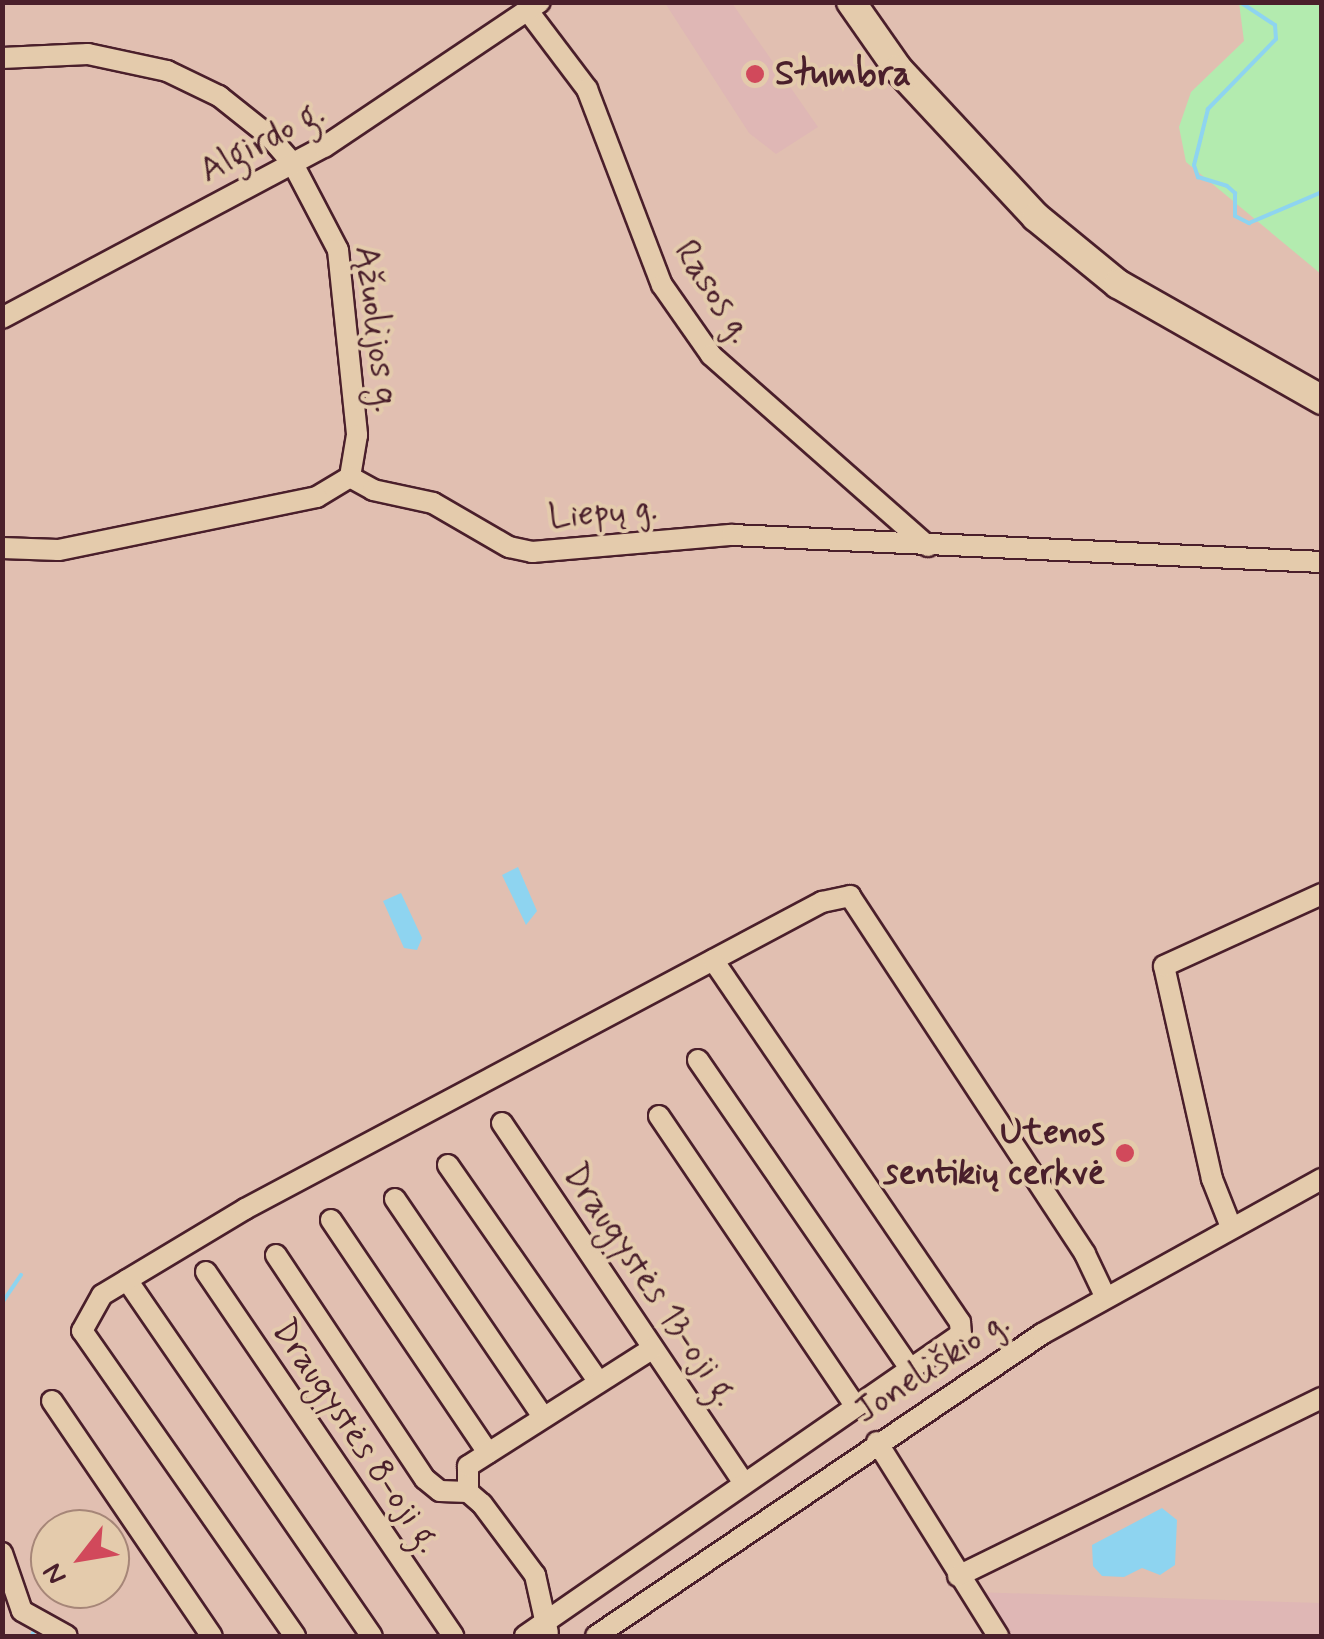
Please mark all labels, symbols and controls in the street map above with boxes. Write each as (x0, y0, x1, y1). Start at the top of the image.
place label: Stumbra (775, 53, 911, 95)
marker: Stumbra (744, 63, 766, 85)
street label: Algirdo g. (193, 92, 331, 192)
street label: Rasos g. (664, 233, 762, 351)
street label: Ąžuolijos g. (345, 245, 407, 413)
street label: Liepų g. (547, 487, 659, 539)
place label: Utenos sentikių cerkvė (883, 1112, 1105, 1194)
marker: Utenos sentikių cerkvė (1114, 1142, 1136, 1164)
street label: Draugystės 13-oji g. (554, 1156, 746, 1414)
street label: Joneliškio g. (847, 1301, 1017, 1433)
street label: Draugystės 8-oji g. (263, 1312, 449, 1560)
north arrow (30, 1509, 130, 1609)
text: N (35, 1556, 76, 1591)

